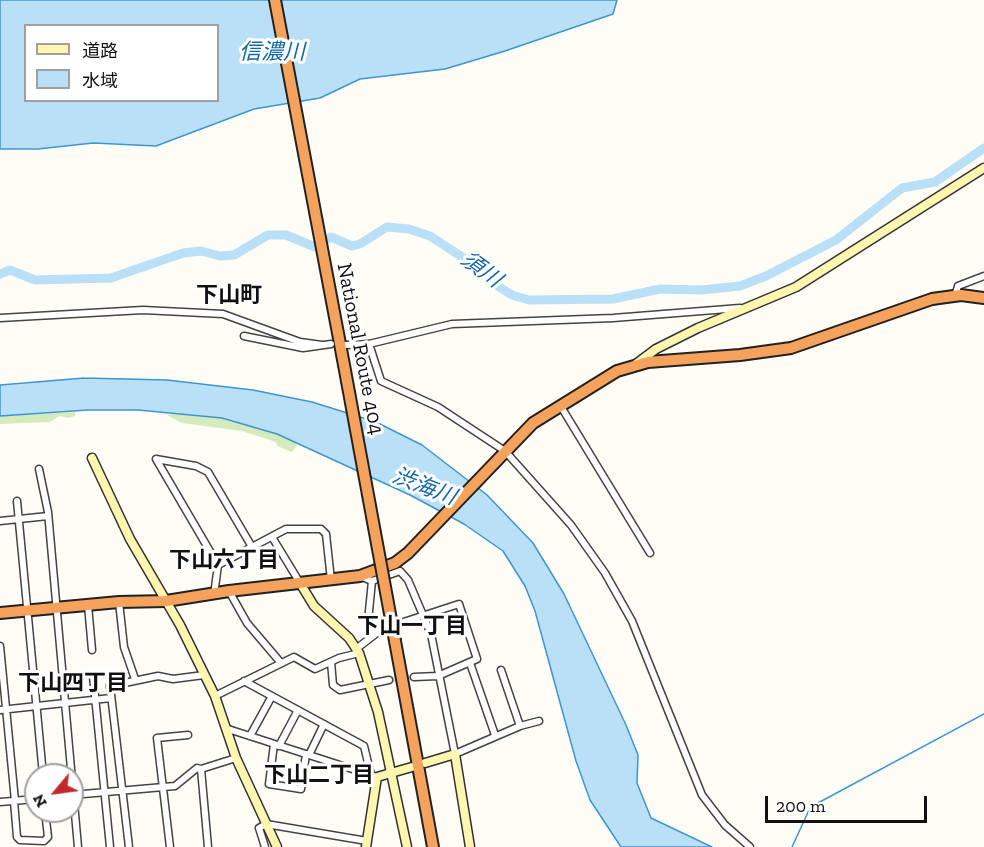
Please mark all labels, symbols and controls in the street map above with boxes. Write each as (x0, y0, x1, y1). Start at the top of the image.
legend (24, 24, 219, 102)
text: 道路 (82, 40, 118, 62)
water label: 信濃川 (239, 40, 305, 66)
text: 水域 (82, 70, 118, 92)
water label: 須川 (455, 246, 507, 294)
street label: National Route 404 (331, 261, 389, 437)
district label: 下山町 (196, 283, 262, 309)
water label: 渋海川 (388, 463, 460, 511)
district label: 下山六丁目 (169, 548, 279, 574)
district label: 下山一丁目 (357, 614, 467, 640)
district label: 下山四丁目 (18, 671, 128, 697)
north arrow (24, 763, 84, 823)
district label: 下山二丁目 (264, 763, 374, 789)
scale bar (768, 784, 930, 822)
text: N (28, 791, 51, 811)
text: 200 m (776, 795, 826, 817)

